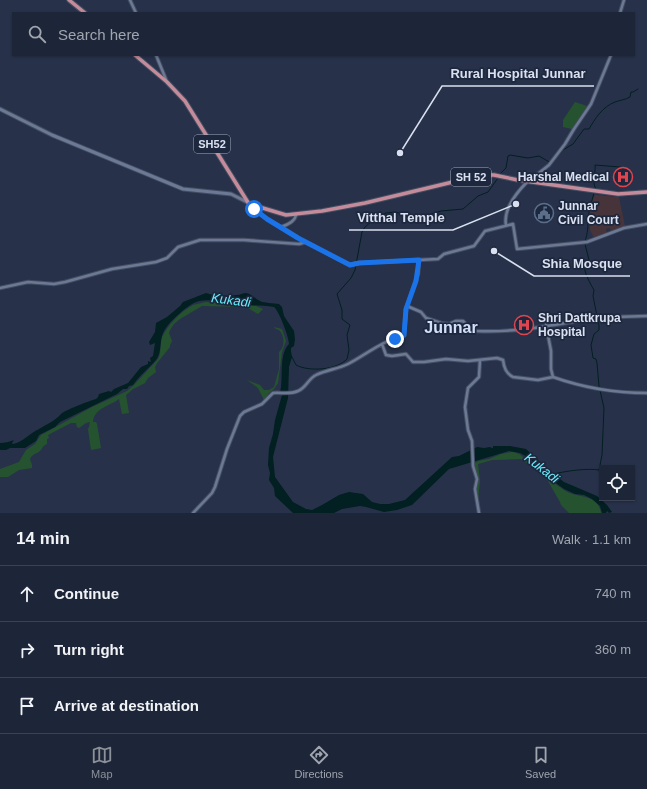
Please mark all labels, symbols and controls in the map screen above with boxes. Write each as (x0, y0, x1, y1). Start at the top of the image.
search box (12, 12, 635, 56)
icon: search (26, 23, 48, 45)
text: Search here (58, 26, 140, 43)
callout: Rural Hospital Junnar (442, 61, 594, 86)
text: Rural Hospital Junnar (450, 66, 586, 81)
road number: SH52 (194, 135, 230, 153)
hospital icon: Harshal Medical (612, 166, 634, 188)
road number: SH 52 (451, 168, 491, 186)
place label: Harshal Medical (518, 170, 609, 184)
place label: Junnar Civil Court (558, 199, 619, 227)
route start (245, 200, 263, 218)
public building icon: Junnar Civil Court (533, 202, 555, 224)
callout: Vitthal Temple (349, 205, 453, 230)
text: Vitthal Temple (357, 210, 445, 225)
callout: Shia Mosque (534, 251, 630, 276)
text: Shia Mosque (542, 256, 622, 271)
water label: Kukadi (210, 290, 253, 310)
place label: Shri Dattkrupa Hospital (538, 311, 621, 339)
hospital icon: Shri Dattkrupa Hospital (513, 314, 535, 336)
district label: Junnar (424, 319, 478, 336)
route end (386, 330, 404, 348)
water label: Kukadi (522, 450, 563, 487)
map controls (599, 465, 635, 501)
button: locate (599, 465, 635, 501)
text: 14 min (16, 529, 70, 548)
text: Walk · 1.1 km (552, 532, 631, 547)
icon: ahead (16, 583, 38, 605)
text: Continue (54, 585, 119, 602)
text: 740 m (595, 586, 631, 601)
icon: right (16, 639, 38, 661)
text: Turn right (54, 641, 124, 658)
text: 360 m (595, 642, 631, 657)
icon: arrive (16, 695, 38, 717)
text: Arrive at destination (54, 697, 199, 714)
tab: Map (91, 744, 113, 780)
tab: Directions (294, 744, 343, 780)
tab: Saved (525, 744, 556, 780)

